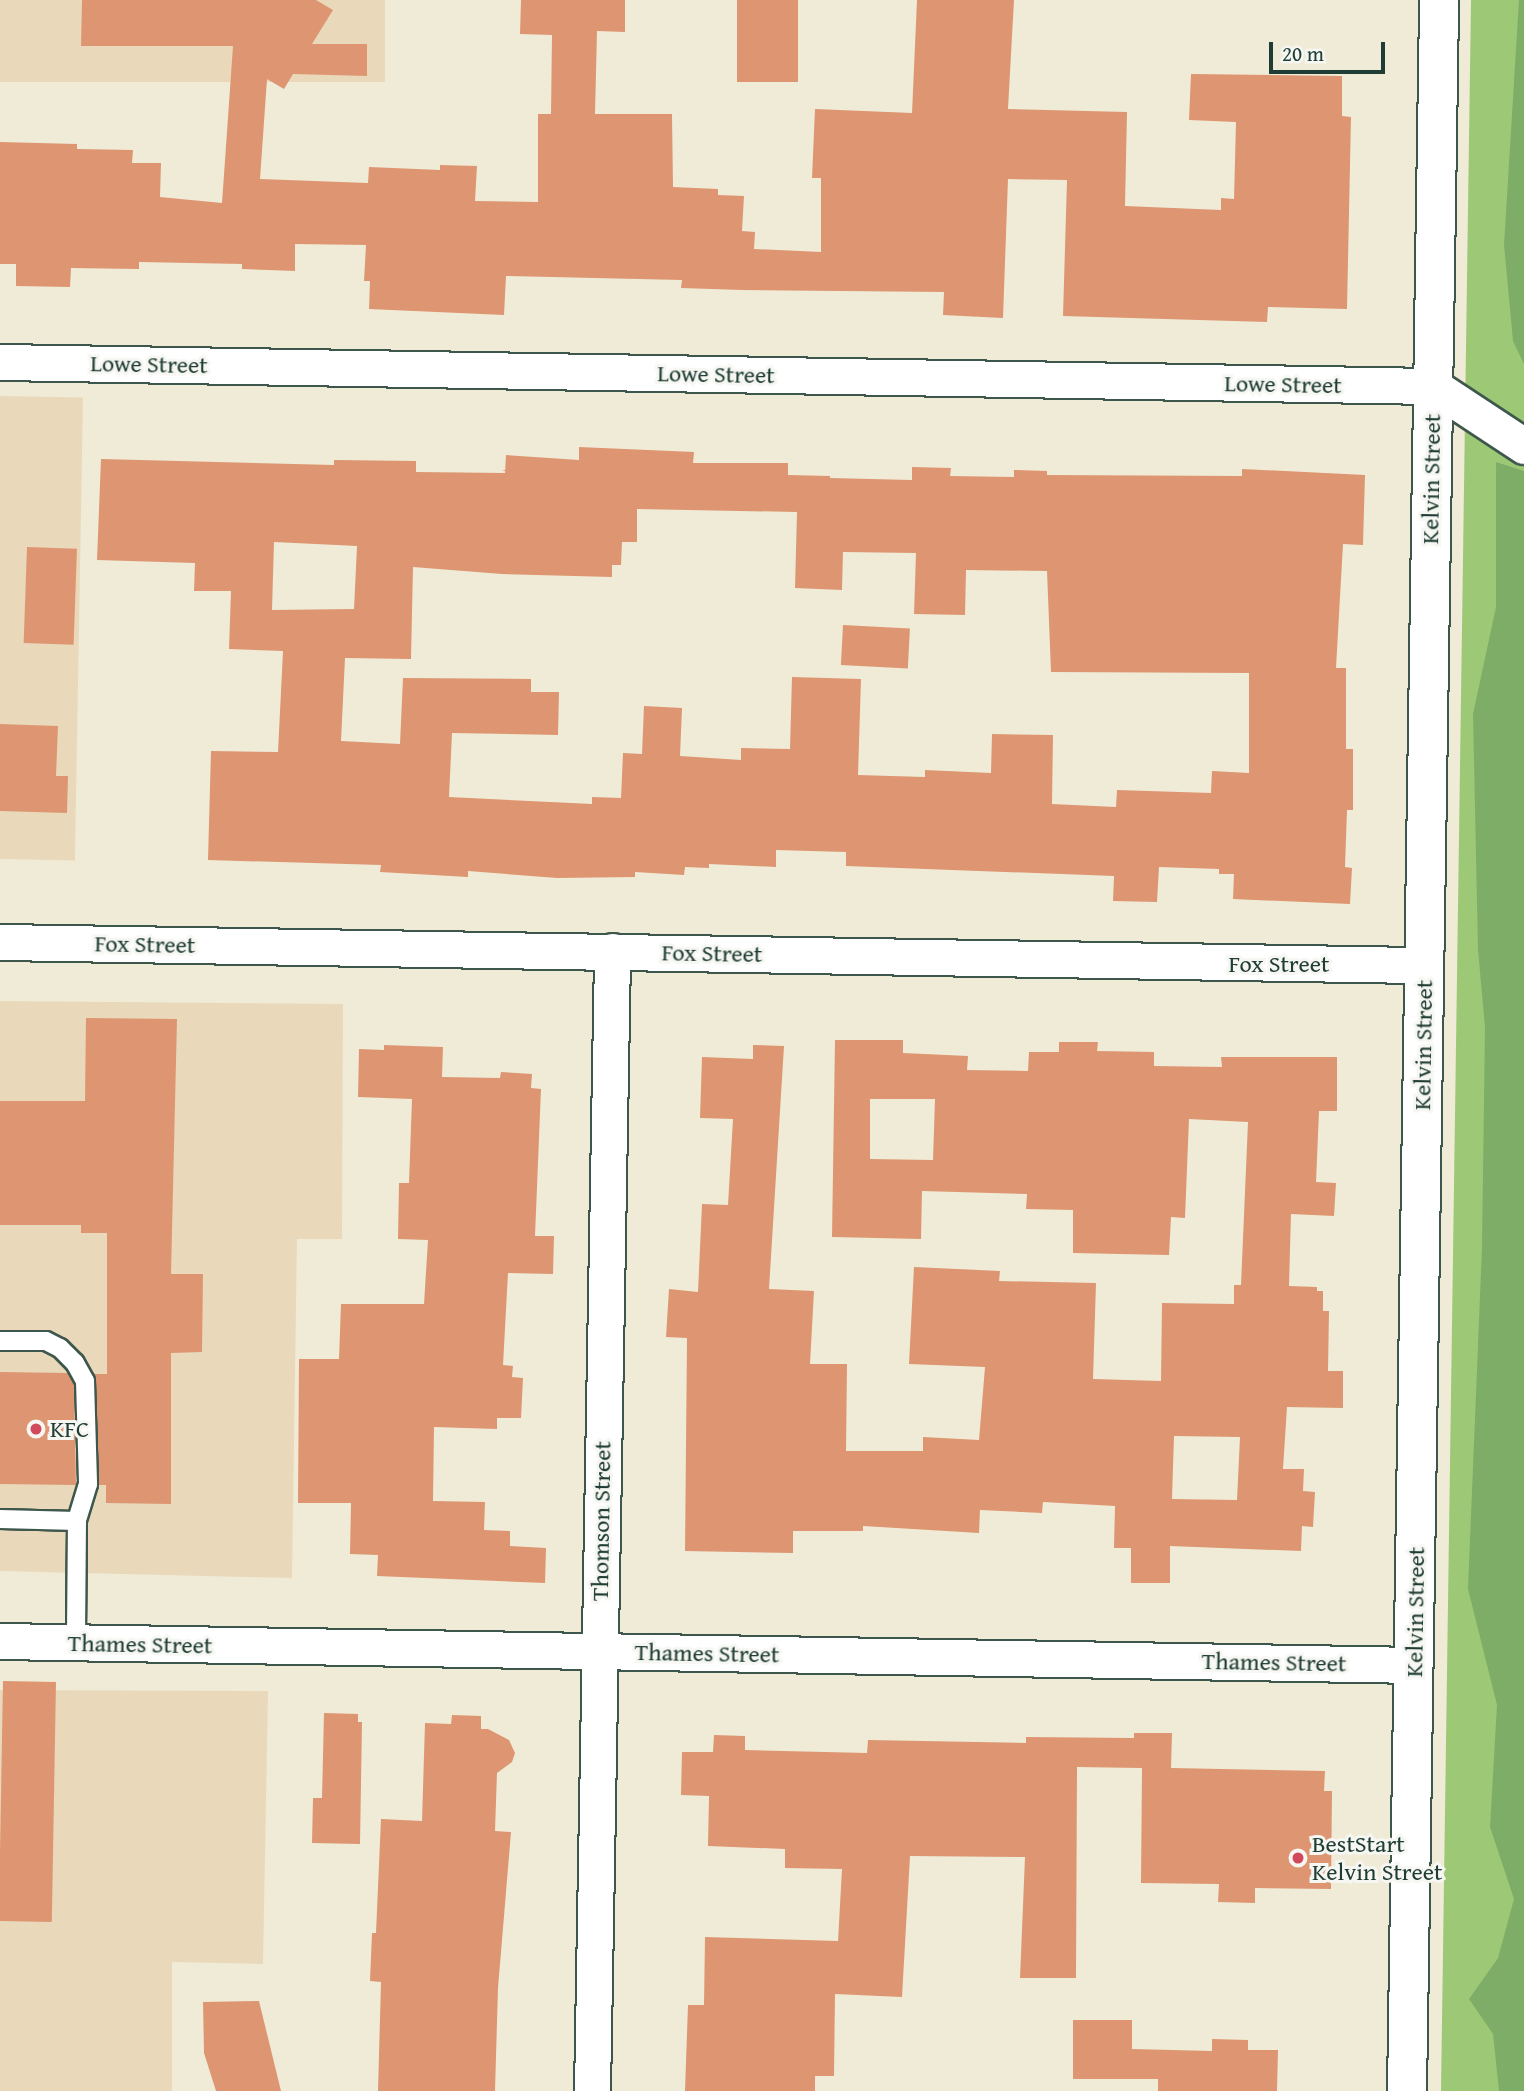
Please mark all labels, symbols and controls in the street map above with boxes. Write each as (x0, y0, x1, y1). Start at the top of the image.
scale bar (1272, 28, 1388, 72)
text: 20 m (1282, 38, 1324, 69)
street label: Lowe Street (90, 349, 208, 379)
street label: Lowe Street (657, 359, 775, 389)
street label: Lowe Street (1224, 369, 1342, 399)
street label: Kelvin Street (1415, 414, 1447, 544)
street label: Fox Street (94, 929, 196, 959)
street label: Fox Street (661, 938, 763, 968)
street label: Fox Street (1229, 950, 1329, 978)
street label: Kelvin Street (1407, 980, 1439, 1110)
place label: KFC (50, 1415, 89, 1443)
marker: KFC (28, 1421, 44, 1437)
street label: Thomson Street (585, 1441, 617, 1601)
street label: Kelvin Street (1399, 1547, 1431, 1677)
street label: Thames Street (67, 1628, 213, 1660)
street label: Thames Street (634, 1637, 780, 1669)
street label: Thames Street (1201, 1646, 1347, 1678)
place label: BestStart Kelvin Street (1312, 1830, 1442, 1886)
marker: BestStart Kelvin Street (1290, 1850, 1306, 1866)

